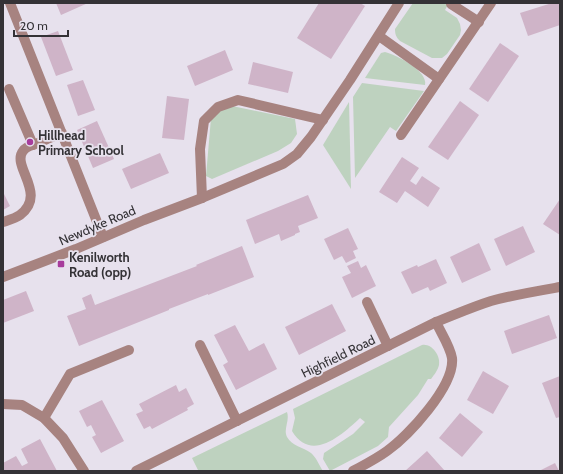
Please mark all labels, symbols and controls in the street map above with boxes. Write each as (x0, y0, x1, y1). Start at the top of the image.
scale bar (14, 12, 68, 38)
text: 20 m (20, 18, 48, 33)
place label: Hillhead Primary School (38, 127, 124, 158)
marker: Hillhead Primary School (25, 137, 35, 147)
street label: Newdyke Road (56, 202, 138, 248)
place label: Kenilworth Road (opp) (69, 249, 131, 280)
marker: Kenilworth Road (opp) (56, 259, 66, 269)
street label: Highfield Road (298, 331, 378, 381)

